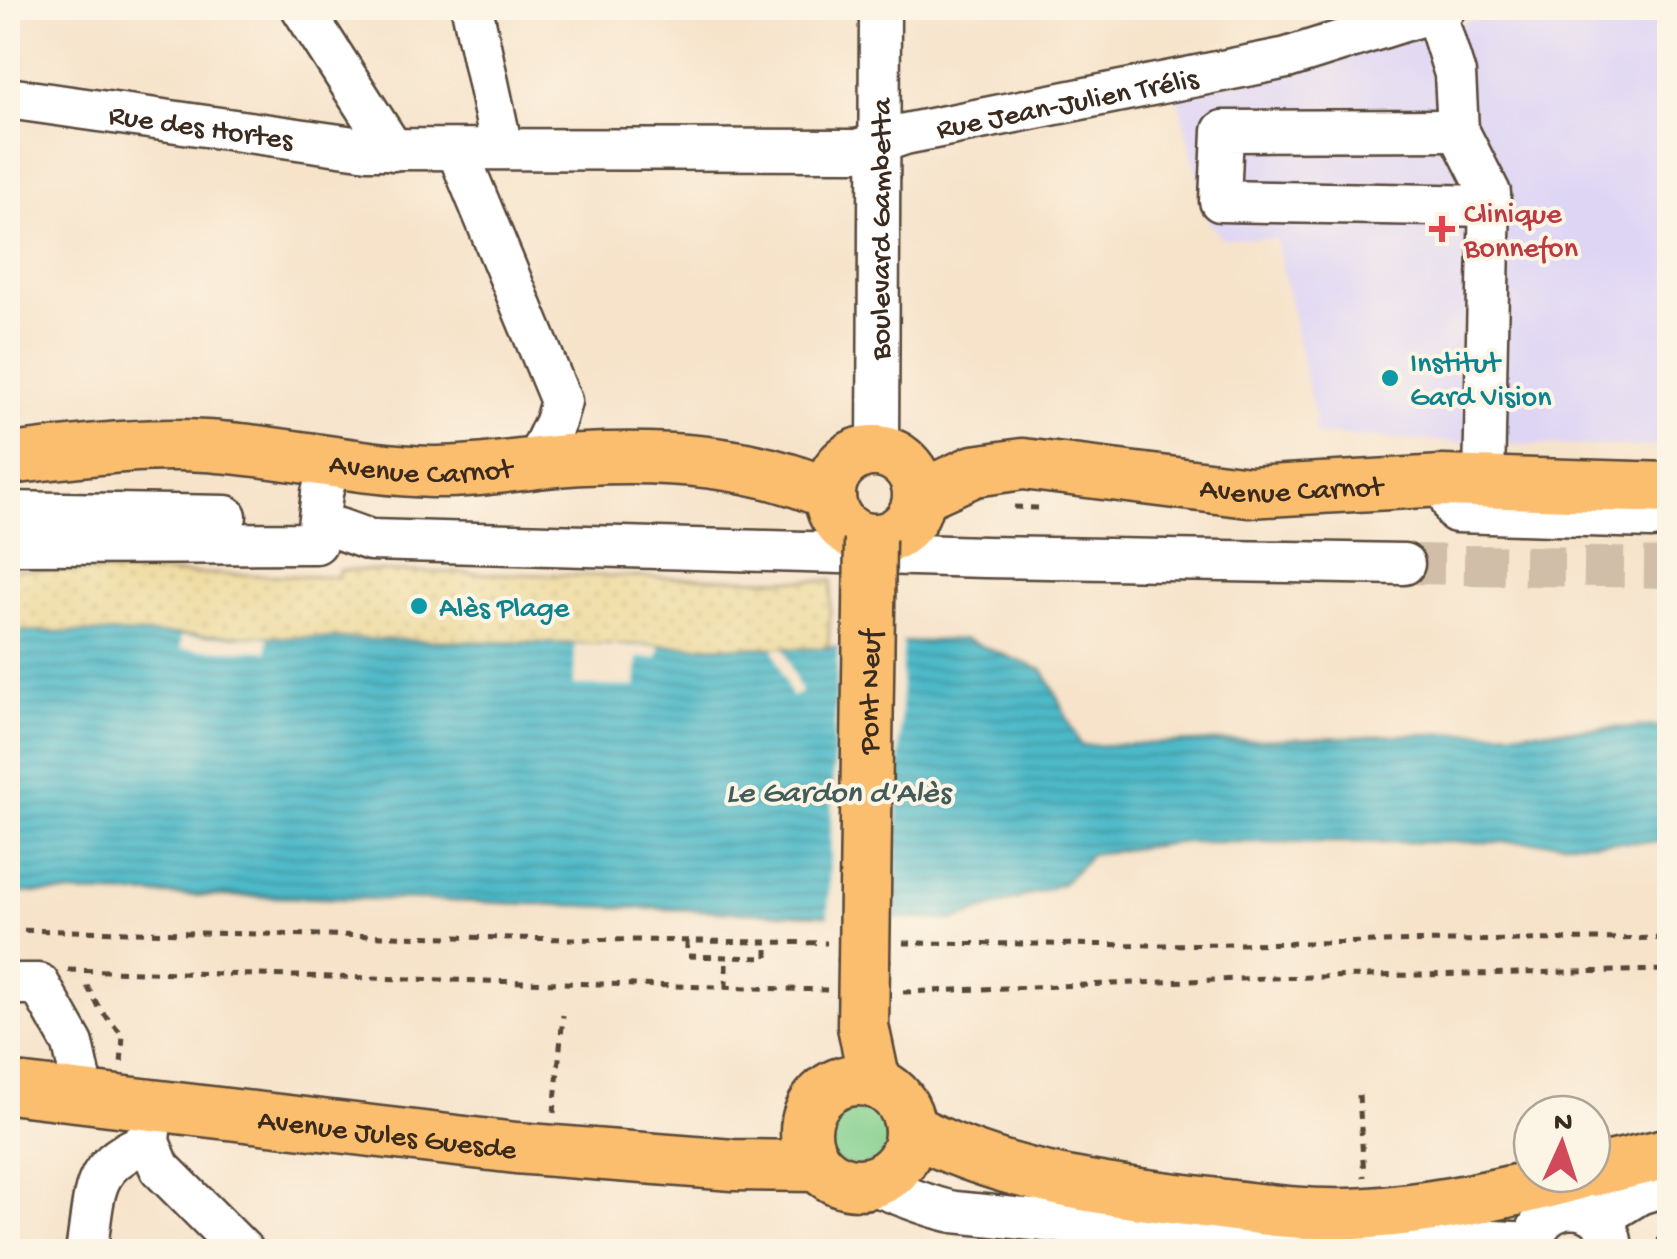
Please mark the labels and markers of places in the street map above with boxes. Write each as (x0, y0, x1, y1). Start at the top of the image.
place label: Clinique Bonnefon (1463, 199, 1578, 268)
marker: Clinique Bonnefon (1429, 216, 1455, 242)
place label: Institut Gard Vision (1410, 348, 1551, 417)
marker: Institut Gard Vision (1379, 367, 1401, 389)
place label: Alès Plage (439, 593, 570, 628)
marker: Alès Plage (408, 595, 430, 617)

